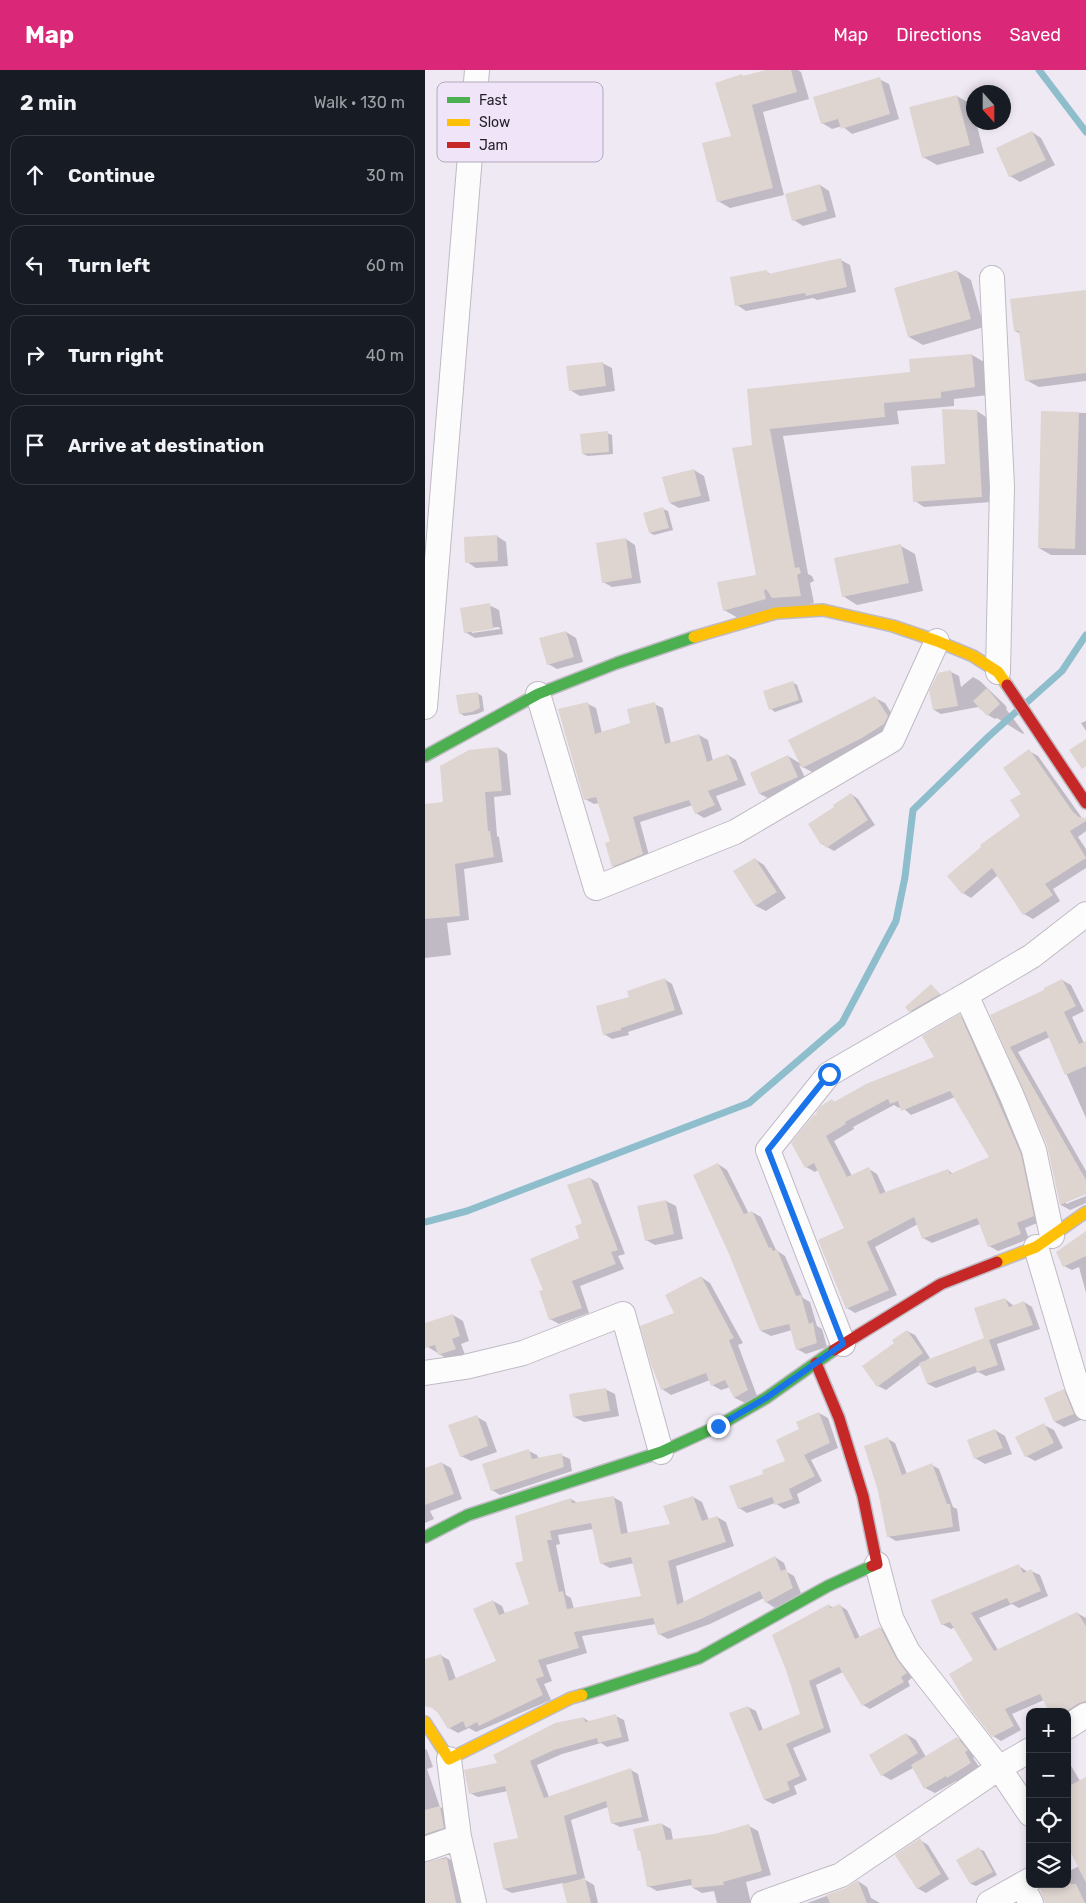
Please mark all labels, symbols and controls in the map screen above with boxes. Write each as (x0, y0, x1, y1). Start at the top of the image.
text: Map (25, 21, 74, 49)
text: Map (833, 24, 868, 46)
text: Directions (896, 24, 982, 46)
text: Saved (1010, 24, 1061, 46)
legend (437, 82, 603, 162)
north arrow (966, 85, 1011, 130)
text: 2 min (20, 90, 77, 115)
text: Fast (479, 92, 508, 109)
text: Walk · 130 m (314, 93, 405, 112)
text: Slow (479, 114, 510, 131)
text: Jam (479, 137, 508, 154)
icon: ahead (21, 161, 49, 189)
text: Continue (68, 164, 155, 187)
text: 30 m (366, 166, 404, 185)
icon: left (21, 251, 49, 279)
text: Turn left (68, 254, 150, 277)
text: 60 m (366, 256, 404, 275)
icon: right (21, 341, 49, 369)
text: Turn right (68, 344, 163, 367)
text: 40 m (366, 346, 404, 365)
icon: arrive (21, 431, 49, 459)
text: Arrive at destination (68, 434, 264, 457)
route start (818, 1063, 841, 1086)
route end (707, 1415, 730, 1438)
map controls (1026, 1708, 1071, 1888)
button: + (1026, 1708, 1071, 1753)
button: − (1026, 1753, 1071, 1798)
button: locate (1026, 1798, 1071, 1843)
button: layers (1026, 1843, 1071, 1888)

